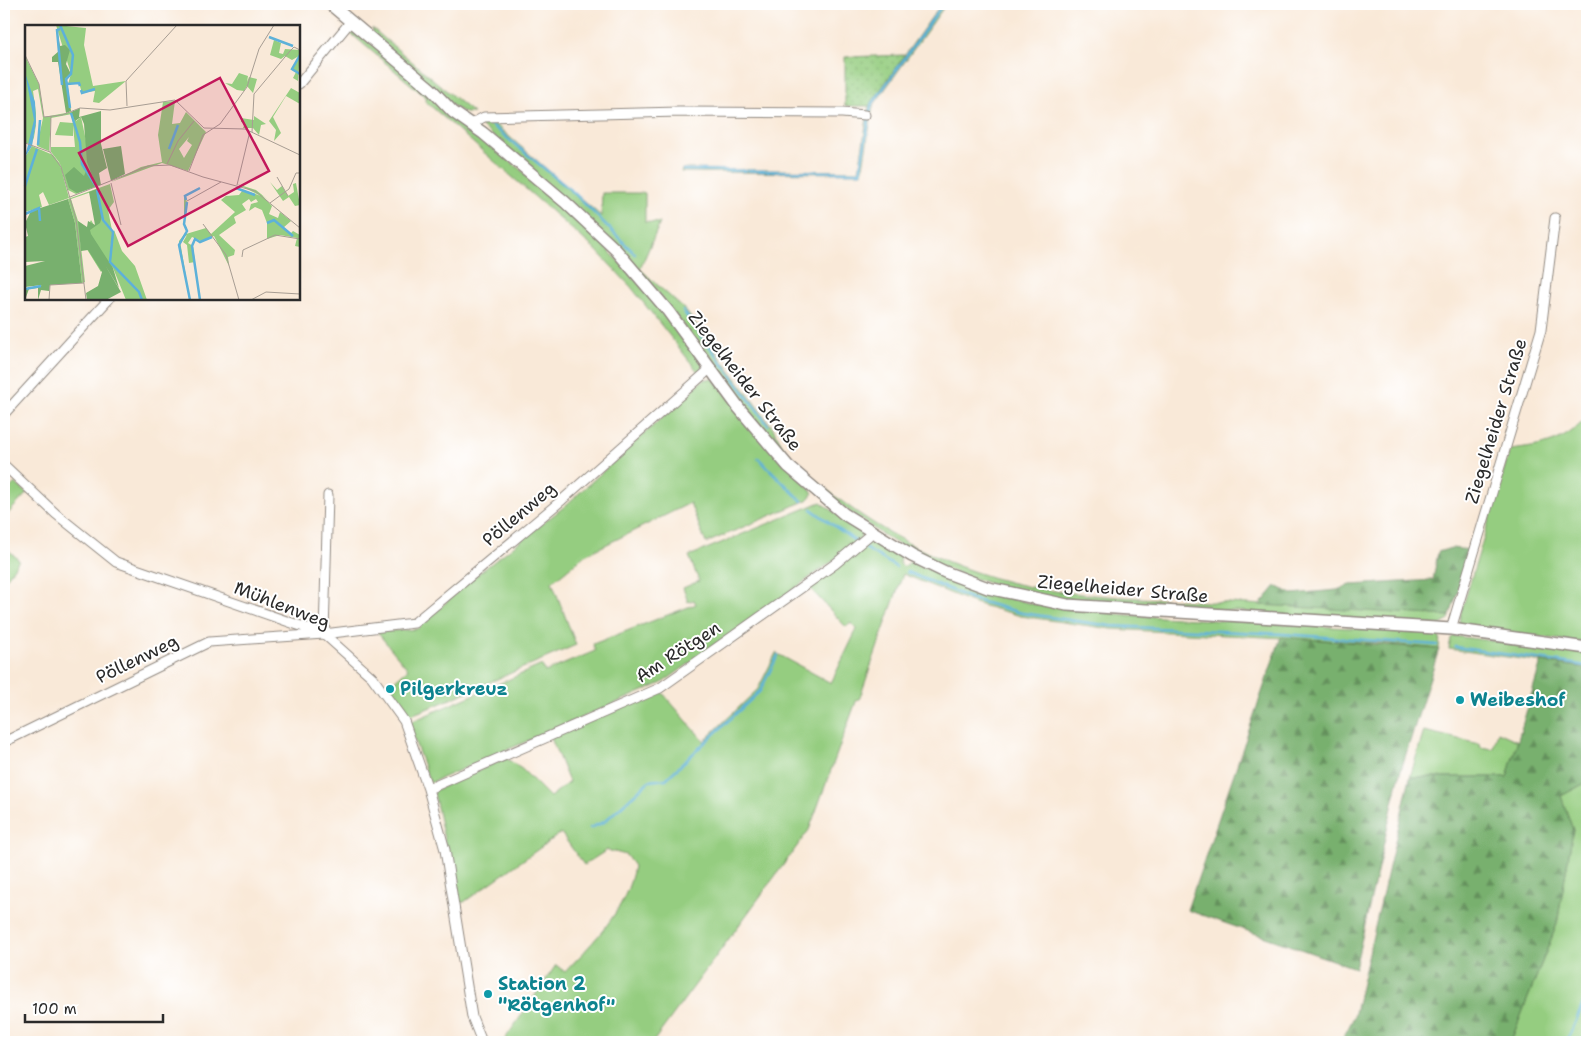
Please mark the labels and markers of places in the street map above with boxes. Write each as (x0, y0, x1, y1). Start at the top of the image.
place label: Pilgerkreuz (400, 677, 508, 701)
marker: Pilgerkreuz (384, 683, 396, 695)
place label: Weibeshof (1470, 688, 1566, 712)
marker: Weibeshof (1454, 694, 1466, 706)
place label: Station 2 "Rötgenhof" (498, 972, 615, 1017)
marker: Station 2 "Rötgenhof" (482, 988, 494, 1000)

